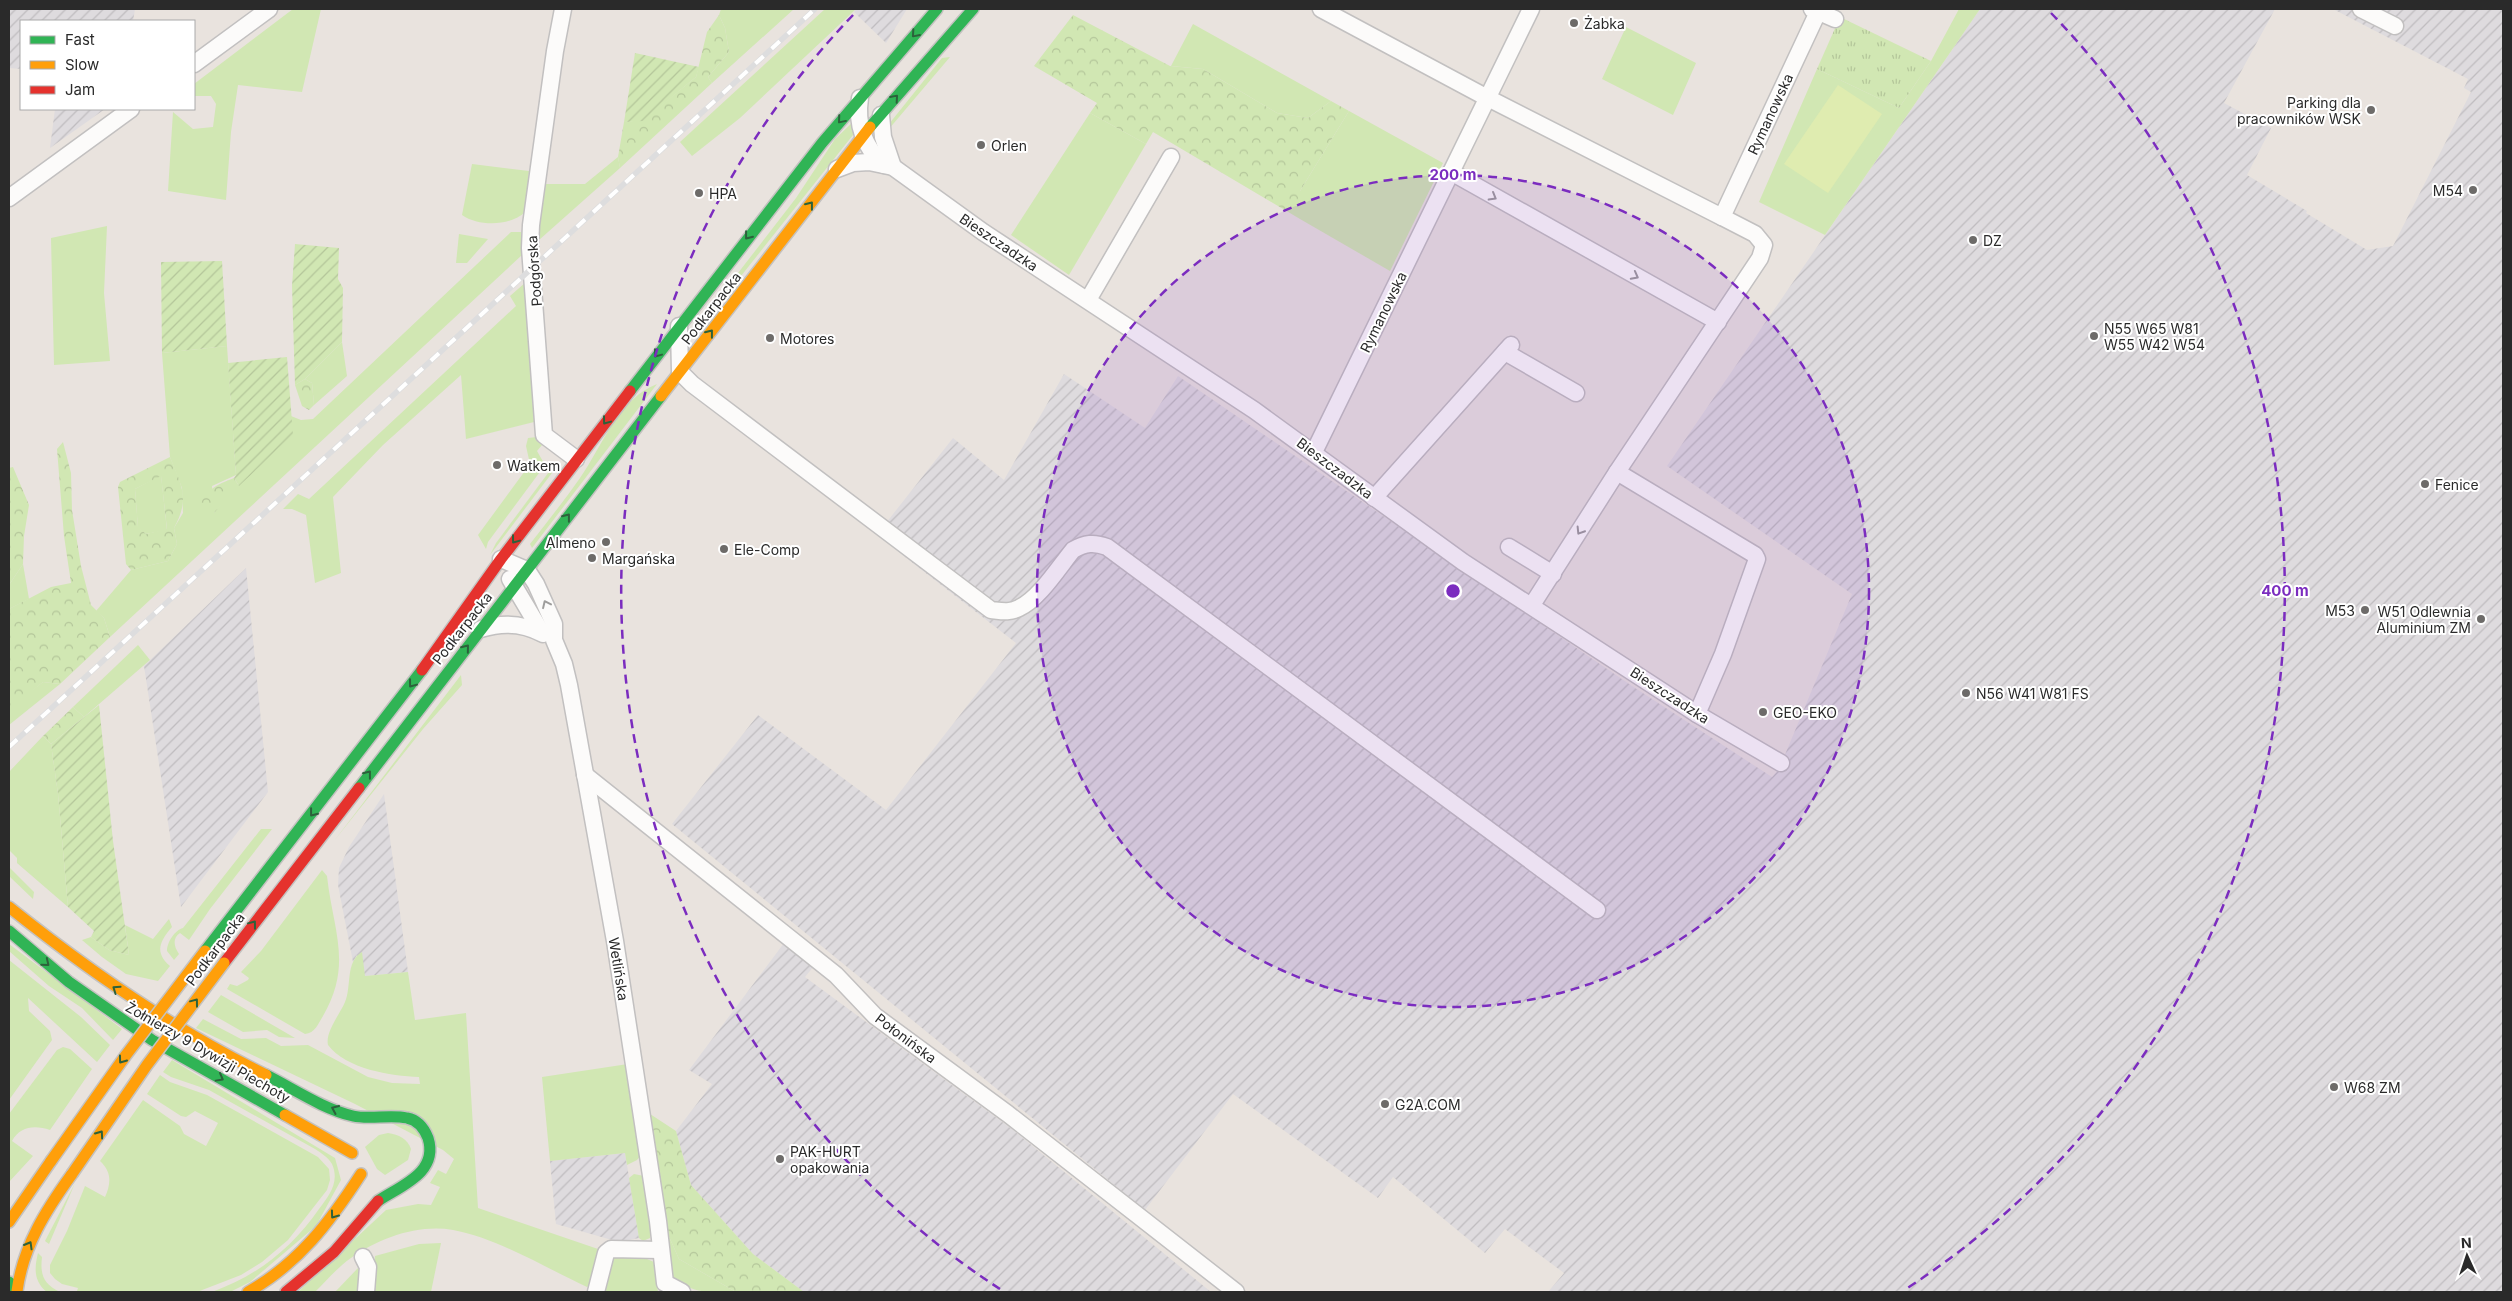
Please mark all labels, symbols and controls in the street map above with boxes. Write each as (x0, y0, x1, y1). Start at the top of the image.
place label: Żabka (1584, 15, 1625, 32)
marker: Żabka (1568, 17, 1580, 29)
legend (20, 20, 195, 110)
one-way arrow (912, 28, 921, 37)
text: Fast (65, 30, 95, 49)
text: Slow (65, 55, 99, 74)
street label: Rymanowska (1744, 71, 1796, 157)
text: Jam (65, 80, 95, 99)
place label: Parking dla pracowników WSK (2237, 94, 2362, 127)
one-way arrow (890, 95, 899, 104)
marker: Parking dla pracowników WSK (2365, 104, 2377, 116)
one-way arrow (838, 115, 847, 124)
place label: Orlen (991, 137, 1027, 154)
marker: Orlen (975, 139, 987, 151)
text: 200 m (1430, 165, 1476, 184)
place label: M54 (2433, 182, 2463, 199)
marker: M54 (2467, 184, 2479, 196)
place label: HPA (709, 185, 737, 202)
marker: HPA (693, 187, 705, 199)
one-way arrow (1488, 190, 1497, 200)
one-way arrow (804, 202, 812, 211)
street label: Bieszczadzka (957, 210, 1041, 274)
one-way arrow (746, 230, 754, 239)
place label: DZ (1983, 232, 2002, 249)
marker: DZ (1967, 234, 1979, 246)
street label: Podgórska (523, 235, 545, 307)
street label: Podkarpacka (678, 268, 744, 348)
street label: Rymanowska (1356, 269, 1410, 355)
one-way arrow (1630, 270, 1639, 280)
place label: N55 W65 W81 W55 W42 W54 (2104, 320, 2205, 353)
one-way arrow (704, 329, 713, 339)
place label: Motores (780, 330, 834, 347)
marker: N55 W65 W81 W55 W42 W54 (2088, 330, 2100, 342)
marker: Motores (764, 332, 776, 344)
one-way arrow (654, 348, 663, 357)
one-way arrow (603, 415, 611, 424)
street label: Bieszczadzka (1294, 434, 1376, 502)
place label: Watkem (507, 457, 560, 474)
marker: Watkem (491, 459, 503, 471)
place label: Fenice (2435, 476, 2479, 493)
marker: Fenice (2419, 478, 2431, 490)
one-way arrow (562, 514, 571, 523)
one-way arrow (1576, 525, 1586, 534)
one-way arrow (513, 534, 521, 543)
place label: Almeno (546, 534, 596, 551)
marker: Almeno (600, 536, 612, 548)
place label: Ele-Comp (734, 541, 800, 558)
marker: Ele-Comp (718, 543, 730, 555)
place label: Margańska (602, 550, 675, 567)
marker: Margańska (586, 552, 598, 564)
text: 400 m (2261, 581, 2309, 600)
centre of rings (1444, 582, 1462, 600)
street label: Podkarpacka (429, 588, 495, 668)
one-way arrow (541, 600, 552, 609)
place label: M53 (2325, 602, 2355, 619)
place label: W51 Odlewnia Aluminium ZM (2376, 603, 2471, 636)
marker: M53 (2359, 604, 2371, 616)
marker: W51 Odlewnia Aluminium ZM (2475, 613, 2487, 625)
one-way arrow (461, 645, 470, 654)
street label: Bieszczadzka (1627, 663, 1713, 727)
one-way arrow (409, 678, 418, 688)
place label: N56 W41 W81 FS (1976, 685, 2089, 702)
marker: N56 W41 W81 FS (1960, 687, 1972, 699)
place label: GEO-EKO (1773, 704, 1837, 721)
marker: GEO-EKO (1757, 706, 1769, 718)
one-way arrow (363, 771, 372, 780)
one-way arrow (309, 807, 318, 816)
street label: Podkarpacka (182, 909, 248, 989)
one-way arrow (247, 921, 255, 930)
street label: Wetlińska (606, 936, 632, 1002)
one-way arrow (40, 958, 49, 967)
one-way arrow (112, 986, 122, 995)
street label: Żołnierzy 9 Dywizji Piechoty (123, 998, 293, 1106)
one-way arrow (189, 999, 197, 1008)
street label: Połonińska (872, 1010, 940, 1066)
one-way arrow (119, 1054, 128, 1064)
one-way arrow (214, 1072, 223, 1082)
place label: W68 ZM (2344, 1079, 2401, 1096)
marker: W68 ZM (2328, 1081, 2340, 1093)
place label: G2A.COM (1395, 1096, 1461, 1113)
marker: G2A.COM (1379, 1098, 1391, 1110)
one-way arrow (331, 1104, 340, 1115)
one-way arrow (94, 1130, 103, 1140)
place label: PAK-HURT opakowania (790, 1143, 869, 1176)
marker: PAK-HURT opakowania (774, 1153, 786, 1165)
one-way arrow (331, 1209, 340, 1219)
north arrow (2442, 1231, 2492, 1281)
text: N (2461, 1234, 2472, 1251)
one-way arrow (23, 1241, 33, 1250)

